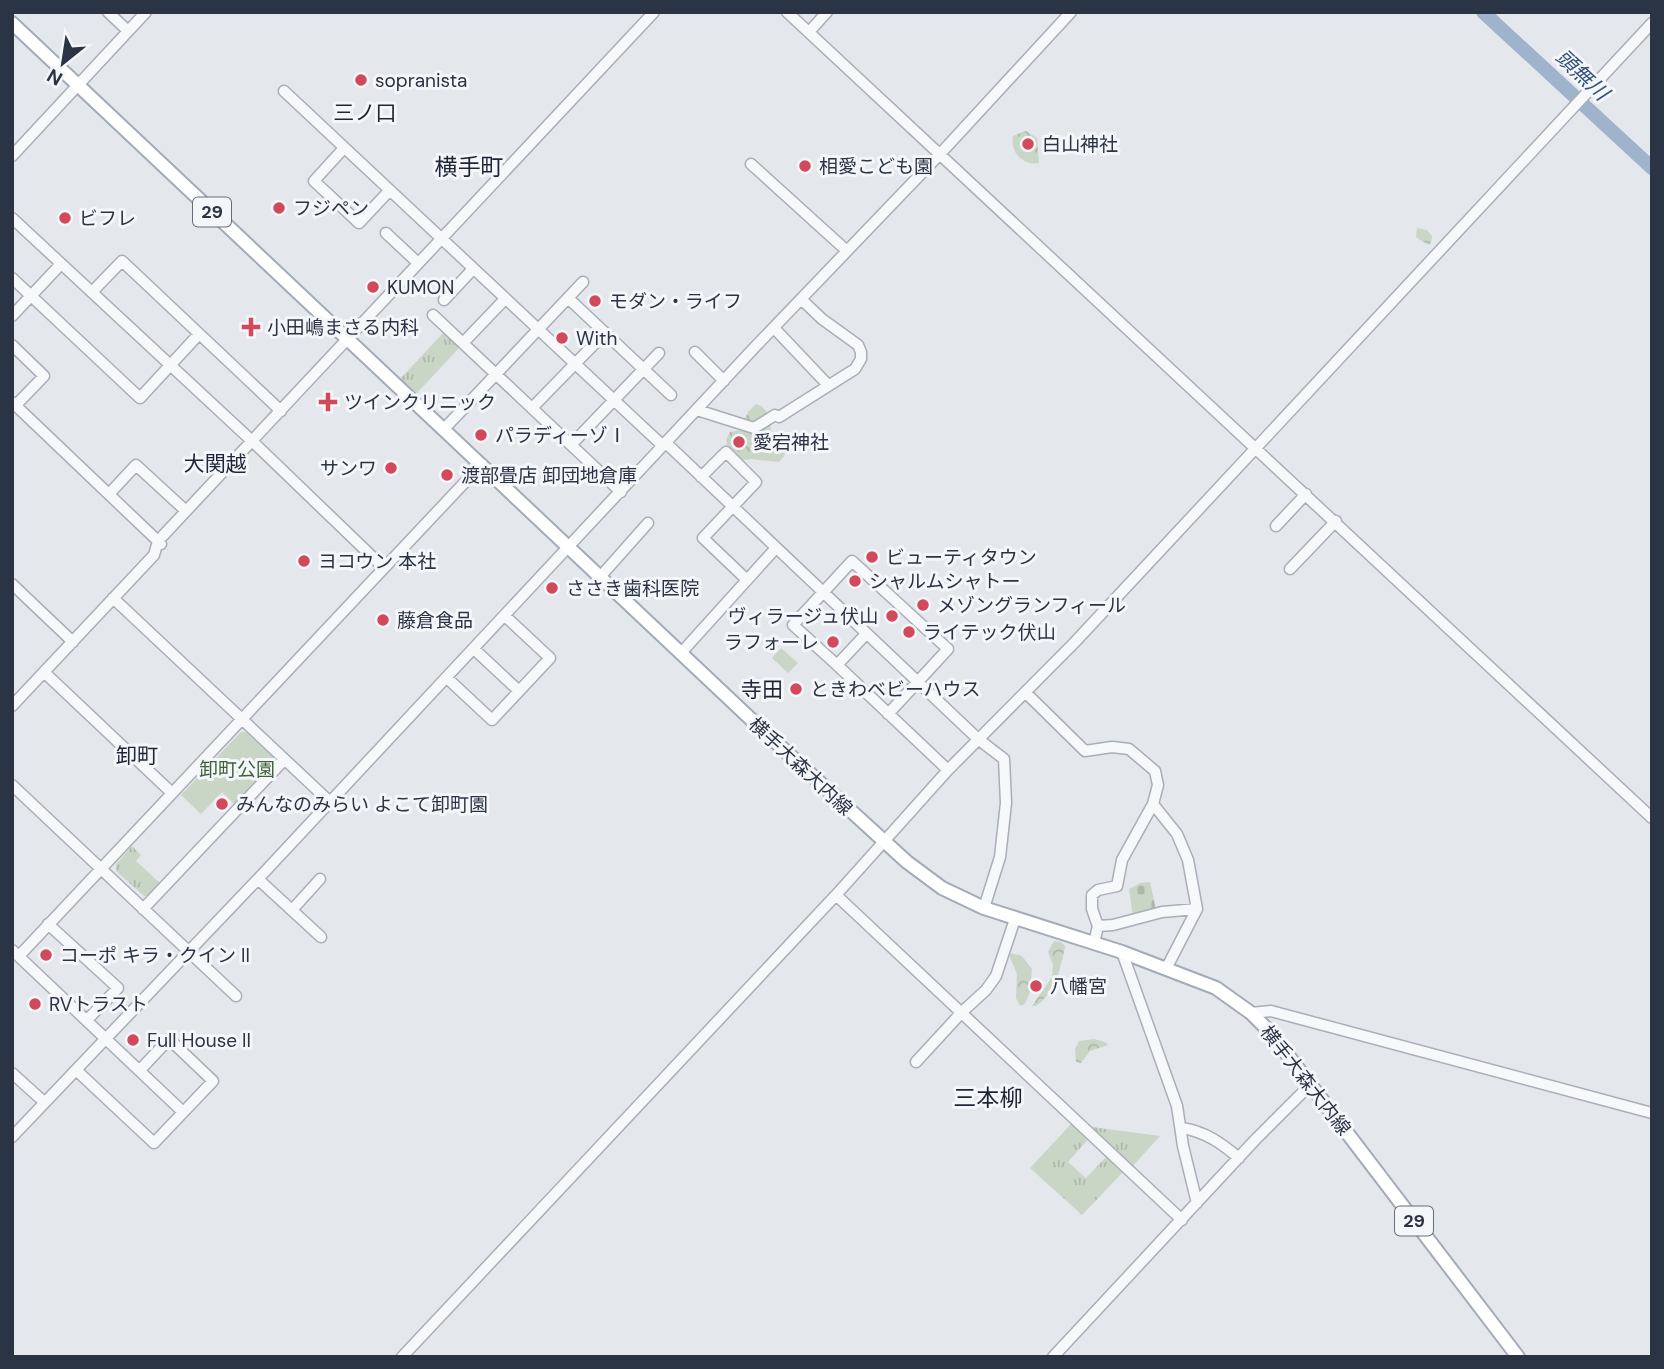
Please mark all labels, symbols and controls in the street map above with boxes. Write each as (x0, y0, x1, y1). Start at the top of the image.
north arrow (28, 28, 98, 98)
water label: 頭無川 (1549, 43, 1616, 108)
text: N (42, 63, 67, 92)
place label: sopranista (375, 68, 467, 93)
marker: sopranista (353, 72, 369, 88)
district label: 三ノ口 (334, 99, 397, 127)
place label: 白山神社 (1042, 132, 1118, 157)
marker: 白山神社 (1020, 136, 1036, 152)
district label: 横手町 (435, 152, 504, 182)
place label: 相愛こども園 (819, 154, 933, 179)
marker: 相愛こども園 (797, 158, 813, 174)
place label: フジペン (293, 196, 369, 221)
road number: 29 (193, 197, 231, 226)
marker: フジペン (271, 200, 287, 216)
place label: ビフレ (79, 206, 136, 231)
marker: ビフレ (57, 210, 73, 226)
place label: KUMON (387, 275, 454, 300)
marker: KUMON (365, 279, 381, 295)
place label: モダン・ライフ (609, 289, 742, 314)
marker: モダン・ライフ (587, 293, 603, 309)
place label: 小田嶋まさる内科 (267, 315, 419, 340)
marker: 小田嶋まさる内科 (241, 317, 261, 337)
place label: With (576, 326, 617, 351)
marker: With (554, 330, 570, 346)
place label: ツインクリニック (344, 390, 496, 415)
marker: ツインクリニック (318, 392, 338, 412)
place label: パラディーゾⅠ (495, 423, 627, 448)
marker: パラディーゾⅠ (473, 427, 489, 443)
place label: 愛宕神社 (753, 430, 829, 455)
marker: 愛宕神社 (731, 434, 747, 450)
district label: 大関越 (184, 450, 247, 478)
place label: サンワ (320, 456, 377, 481)
marker: サンワ (383, 460, 399, 476)
place label: 渡部畳店 卸団地倉庫 (461, 463, 637, 488)
marker: 渡部畳店 卸団地倉庫 (439, 467, 455, 483)
place label: ビューティタウン (886, 545, 1037, 570)
place label: ヨコウン 本社 (318, 549, 436, 574)
marker: ビューティタウン (864, 549, 880, 565)
marker: ヨコウン 本社 (296, 553, 312, 569)
place label: シャルムシャトー (869, 569, 1021, 594)
marker: シャルムシャトー (847, 573, 863, 589)
place label: ささき歯科医院 (566, 576, 699, 601)
marker: ささき歯科医院 (544, 580, 560, 596)
place label: メゾングランフィール (937, 593, 1126, 618)
marker: メゾングランフィール (915, 597, 931, 613)
place label: ヴィラージュ伏山 (728, 604, 878, 629)
place label: 藤倉食品 (397, 608, 473, 633)
marker: ヴィラージュ伏山 (884, 608, 900, 624)
marker: 藤倉食品 (375, 612, 391, 628)
place label: ライテック伏山 (923, 620, 1056, 645)
marker: ライテック伏山 (901, 624, 917, 640)
place label: ラフォーレ (724, 630, 819, 655)
marker: ラフォーレ (825, 634, 841, 650)
district label: 寺田 (741, 676, 783, 704)
place label: ときわベビーハウス (810, 677, 981, 702)
marker: ときわベビーハウス (788, 681, 804, 697)
street label: 横手大森大内線 (743, 712, 858, 821)
district label: 卸町 (116, 742, 158, 770)
park label: 卸町公園 (199, 757, 275, 782)
place label: みんなのみらい よこて卸町園 (236, 792, 488, 817)
marker: みんなのみらい よこて卸町園 (214, 796, 230, 812)
place label: コーポ キラ・クイン II (60, 943, 250, 968)
marker: コーポ キラ・クイン II (38, 947, 54, 963)
place label: 八幡宮 (1050, 974, 1107, 999)
marker: 八幡宮 (1028, 978, 1044, 994)
place label: RVトラスト (49, 992, 148, 1017)
marker: RVトラスト (27, 996, 43, 1012)
street label: 横手大森大内線 (1255, 1020, 1356, 1140)
place label: Full House II (147, 1028, 251, 1053)
marker: Full House II (125, 1032, 141, 1048)
district label: 三本柳 (954, 1083, 1023, 1113)
road number: 29 (1395, 1206, 1433, 1236)

